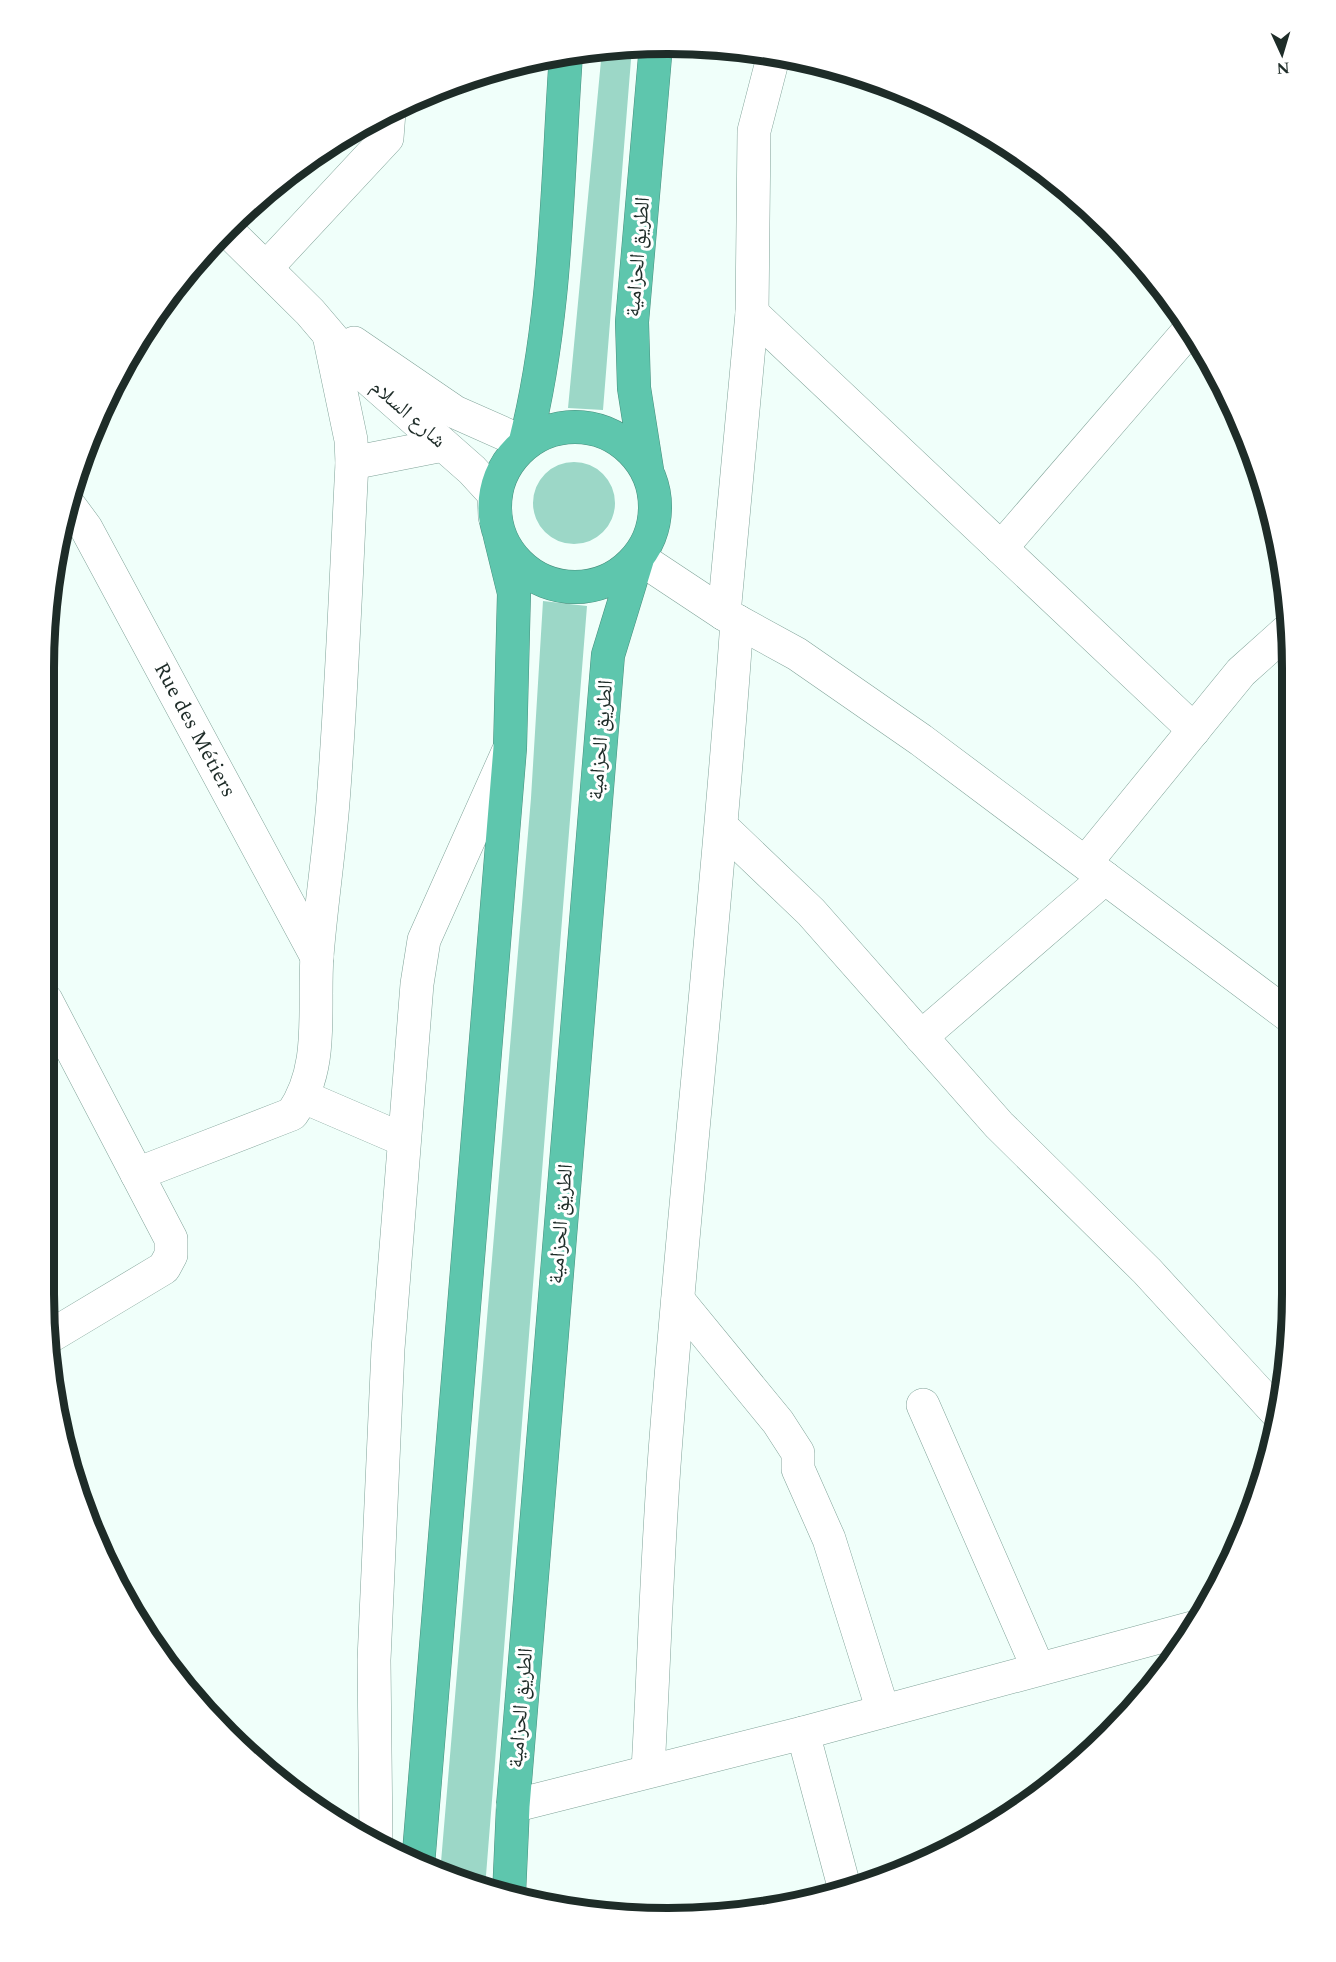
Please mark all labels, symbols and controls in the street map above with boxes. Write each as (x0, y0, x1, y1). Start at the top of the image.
north arrow (1252, 24, 1312, 84)
text: N (1276, 56, 1290, 80)
street label: الطريق الحزامية (617, 196, 659, 318)
street label: شارع السلام (363, 372, 453, 456)
street label: Rue des Métiers (145, 657, 244, 803)
street label: الطريق الحزامية (580, 679, 622, 801)
street label: الطريق الحزامية (540, 1163, 582, 1285)
street label: الطريق الحزامية (500, 1647, 542, 1769)

